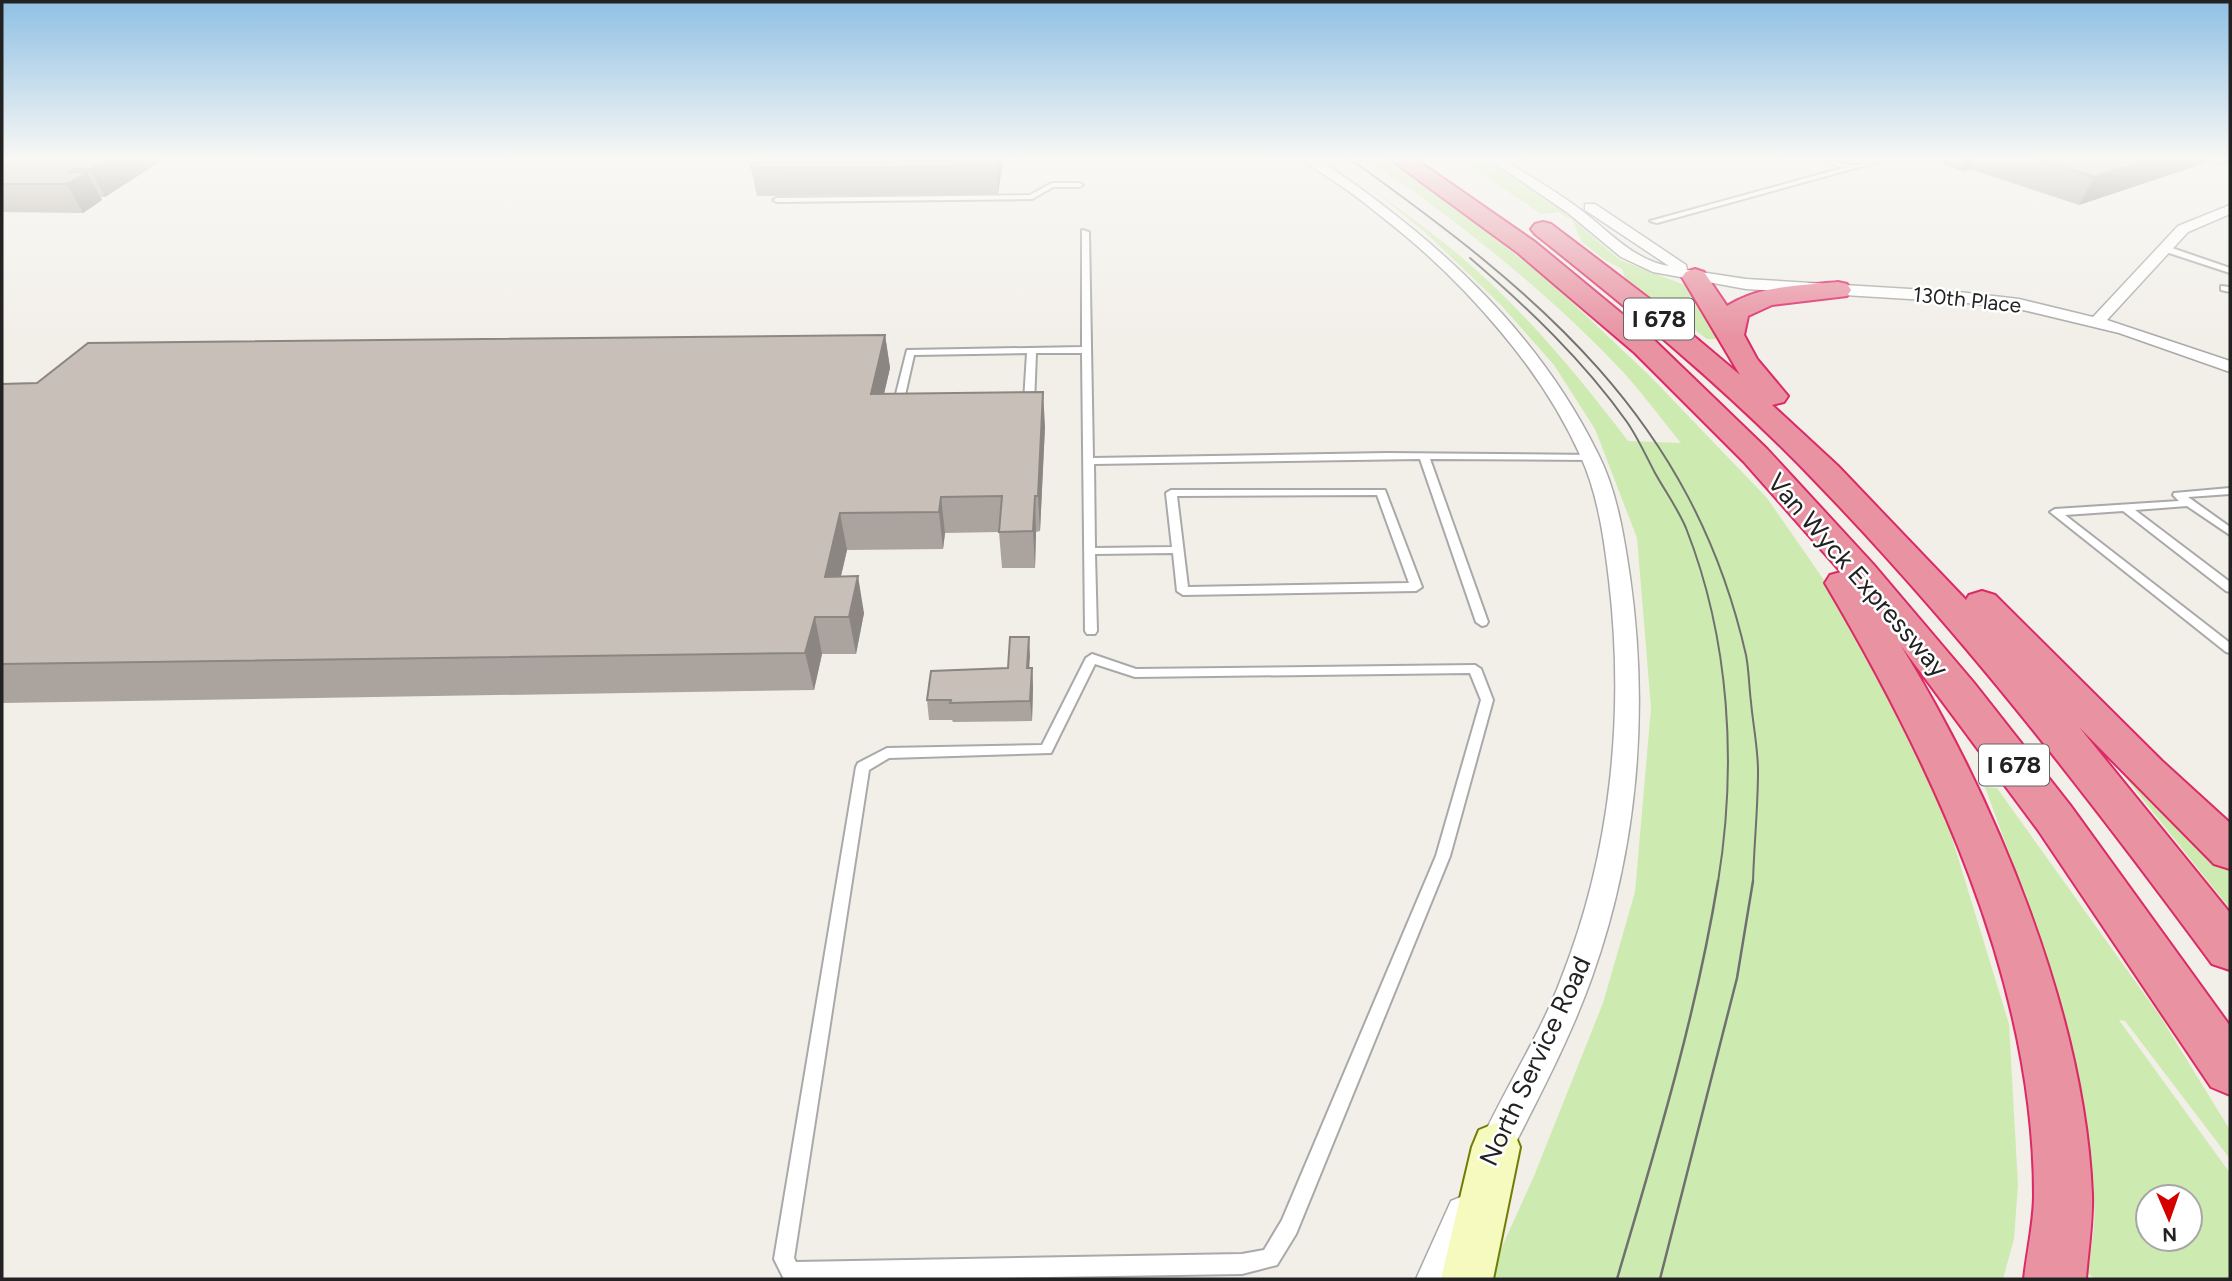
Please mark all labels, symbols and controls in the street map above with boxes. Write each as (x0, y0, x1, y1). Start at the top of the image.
street label: 130th Place (1912, 281, 2022, 318)
road number: I 678 (1624, 298, 1694, 340)
street label: Van Wyck Expressway (1761, 466, 1955, 684)
road number: I 678 (1979, 744, 2049, 786)
street label: North Service Road (1472, 951, 1598, 1171)
north arrow (2134, 1183, 2204, 1253)
text: N (2162, 1223, 2177, 1246)

